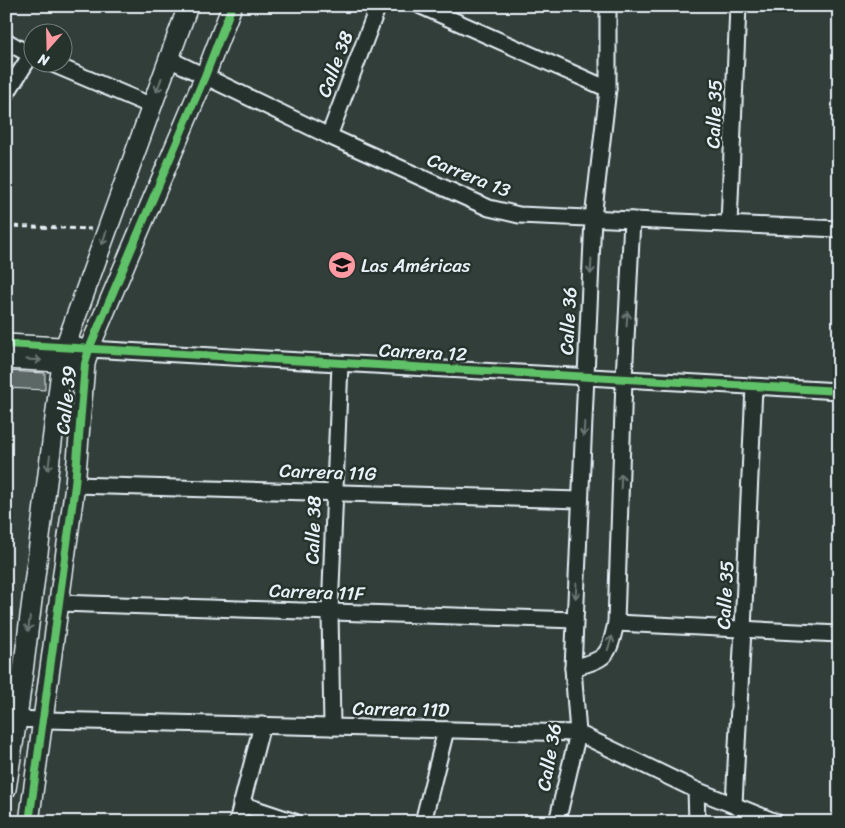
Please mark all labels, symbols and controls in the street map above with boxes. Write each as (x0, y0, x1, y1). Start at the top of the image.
north arrow (22, 22, 72, 72)
street label: Calle 38 (307, 25, 363, 102)
text: N (35, 46, 53, 73)
one-way arrow (154, 77, 164, 92)
street label: Calle 35 (696, 79, 732, 149)
street label: Carrera 13 (422, 143, 516, 207)
one-way arrow (99, 229, 108, 245)
place label: Las Américas (361, 249, 471, 282)
school or university icon: Las Américas (327, 250, 357, 280)
one-way arrow (586, 258, 596, 274)
street label: Calle 36 (550, 286, 586, 356)
one-way arrow (623, 311, 632, 327)
street label: Carrera 12 (378, 333, 468, 371)
one-way arrow (26, 356, 42, 365)
street label: Calle 39 (46, 364, 86, 436)
one-way arrow (579, 421, 588, 437)
one-way arrow (44, 454, 54, 470)
street label: Carrera 11G (279, 454, 377, 490)
one-way arrow (616, 474, 625, 490)
street label: Calle 38 (295, 494, 331, 565)
street label: Calle 35 (707, 559, 743, 630)
street label: Carrera 11F (269, 574, 366, 610)
one-way arrow (572, 583, 581, 599)
one-way arrow (24, 616, 34, 632)
one-way arrow (606, 636, 615, 651)
street label: Carrera 11D (352, 692, 450, 726)
street label: Calle 36 (527, 721, 571, 793)

